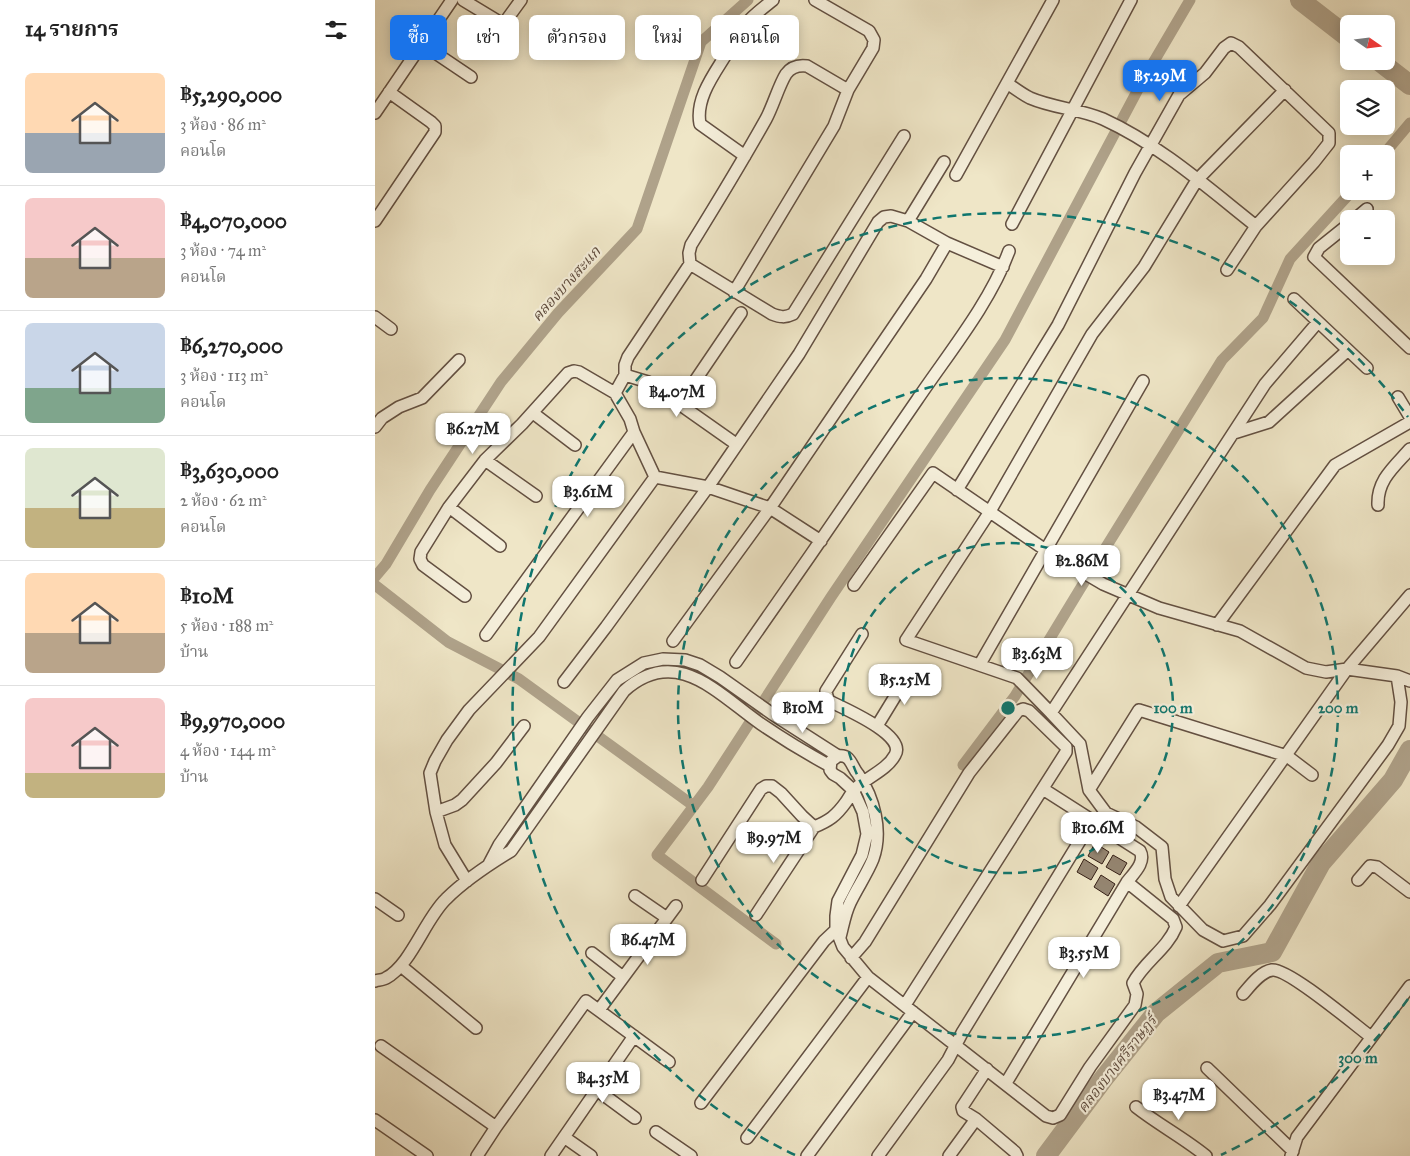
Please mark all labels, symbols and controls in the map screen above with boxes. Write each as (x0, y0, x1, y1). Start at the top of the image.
chip: ซื้อ (390, 15, 447, 60)
chip: เช่า (457, 15, 519, 60)
chip: ตัวกรอง (529, 15, 625, 60)
chip: ใหม่ (635, 15, 701, 60)
chip: คอนโด (711, 15, 799, 60)
north arrow (1340, 15, 1395, 70)
map controls (1340, 15, 1395, 265)
text: 14 รายการ (25, 16, 119, 42)
icon: filters (322, 16, 350, 44)
pin: ฿5.29M (1119, 59, 1201, 102)
text: ฿5.29M (1134, 66, 1186, 85)
button: layers (1340, 80, 1395, 135)
text: ฿5,290,000 (180, 82, 282, 108)
icon: home (65, 93, 125, 153)
text: 3 ห้อง · 86 m² (180, 115, 266, 134)
text: คอนโด (180, 141, 226, 160)
button: + (1340, 145, 1395, 200)
text: ฿4,070,000 (180, 208, 287, 234)
button: − (1340, 210, 1395, 265)
icon: home (65, 218, 125, 278)
text: 3 ห้อง · 74 m² (180, 241, 266, 260)
water label: คลองบางสะแก (528, 242, 605, 325)
text: คอนโด (180, 267, 226, 286)
text: ฿6,270,000 (180, 333, 283, 359)
icon: home (65, 343, 125, 403)
text: 3 ห้อง · 113 m² (180, 366, 268, 385)
pin: ฿4.07M (636, 376, 718, 418)
text: ฿4.07M (649, 382, 705, 401)
text: คอนโด (180, 392, 226, 411)
pin: ฿6.27M (432, 412, 514, 455)
text: ฿6.27M (447, 419, 499, 438)
text: ฿3,630,000 (180, 458, 279, 484)
icon: home (65, 468, 125, 528)
pin: ฿3.61M (547, 476, 629, 518)
text: ฿3.61M (563, 482, 613, 501)
text: 2 ห้อง · 62 m² (180, 491, 267, 510)
text: คอนโด (180, 517, 226, 536)
pin: ฿2.86M (1041, 544, 1123, 587)
text: ฿2.86M (1055, 551, 1109, 570)
text: ฿10M (180, 583, 234, 609)
icon: home (65, 593, 125, 653)
text: 5 ห้อง · 188 m² (180, 616, 274, 635)
pin: ฿3.63M (996, 638, 1078, 680)
text: บ้าน (180, 642, 208, 661)
text: ฿3.63M (1012, 644, 1062, 663)
pin: ฿5.25M (864, 664, 946, 706)
text: ฿5.25M (879, 670, 931, 689)
pin: ฿10M (773, 692, 833, 734)
text: ฿10M (783, 698, 824, 717)
centre of rings (999, 699, 1017, 717)
text: 100 m (1153, 699, 1193, 717)
text: 200 m (1318, 699, 1359, 717)
text: ฿9,970,000 (180, 708, 285, 734)
icon: home (65, 718, 125, 778)
text: 4 ห้อง · 144 m² (180, 741, 276, 760)
text: บ้าน (180, 767, 208, 786)
pin: ฿10.6M (1057, 812, 1139, 854)
text: ฿10.6M (1072, 818, 1124, 837)
pin: ฿9.97M (733, 822, 815, 864)
text: ฿9.97M (747, 828, 801, 847)
pin: ฿6.47M (607, 924, 689, 966)
text: ฿6.47M (621, 930, 675, 949)
pin: ฿3.55M (1043, 936, 1125, 979)
text: ฿3.55M (1059, 943, 1109, 962)
water label: คลองบางศรีราษฎร์ (1073, 1009, 1163, 1116)
text: 300 m (1338, 1049, 1378, 1068)
pin: ฿4.35M (562, 1062, 644, 1104)
text: ฿4.35M (577, 1068, 629, 1087)
pin: ฿3.47M (1138, 1078, 1220, 1121)
text: ฿3.47M (1153, 1085, 1205, 1104)

